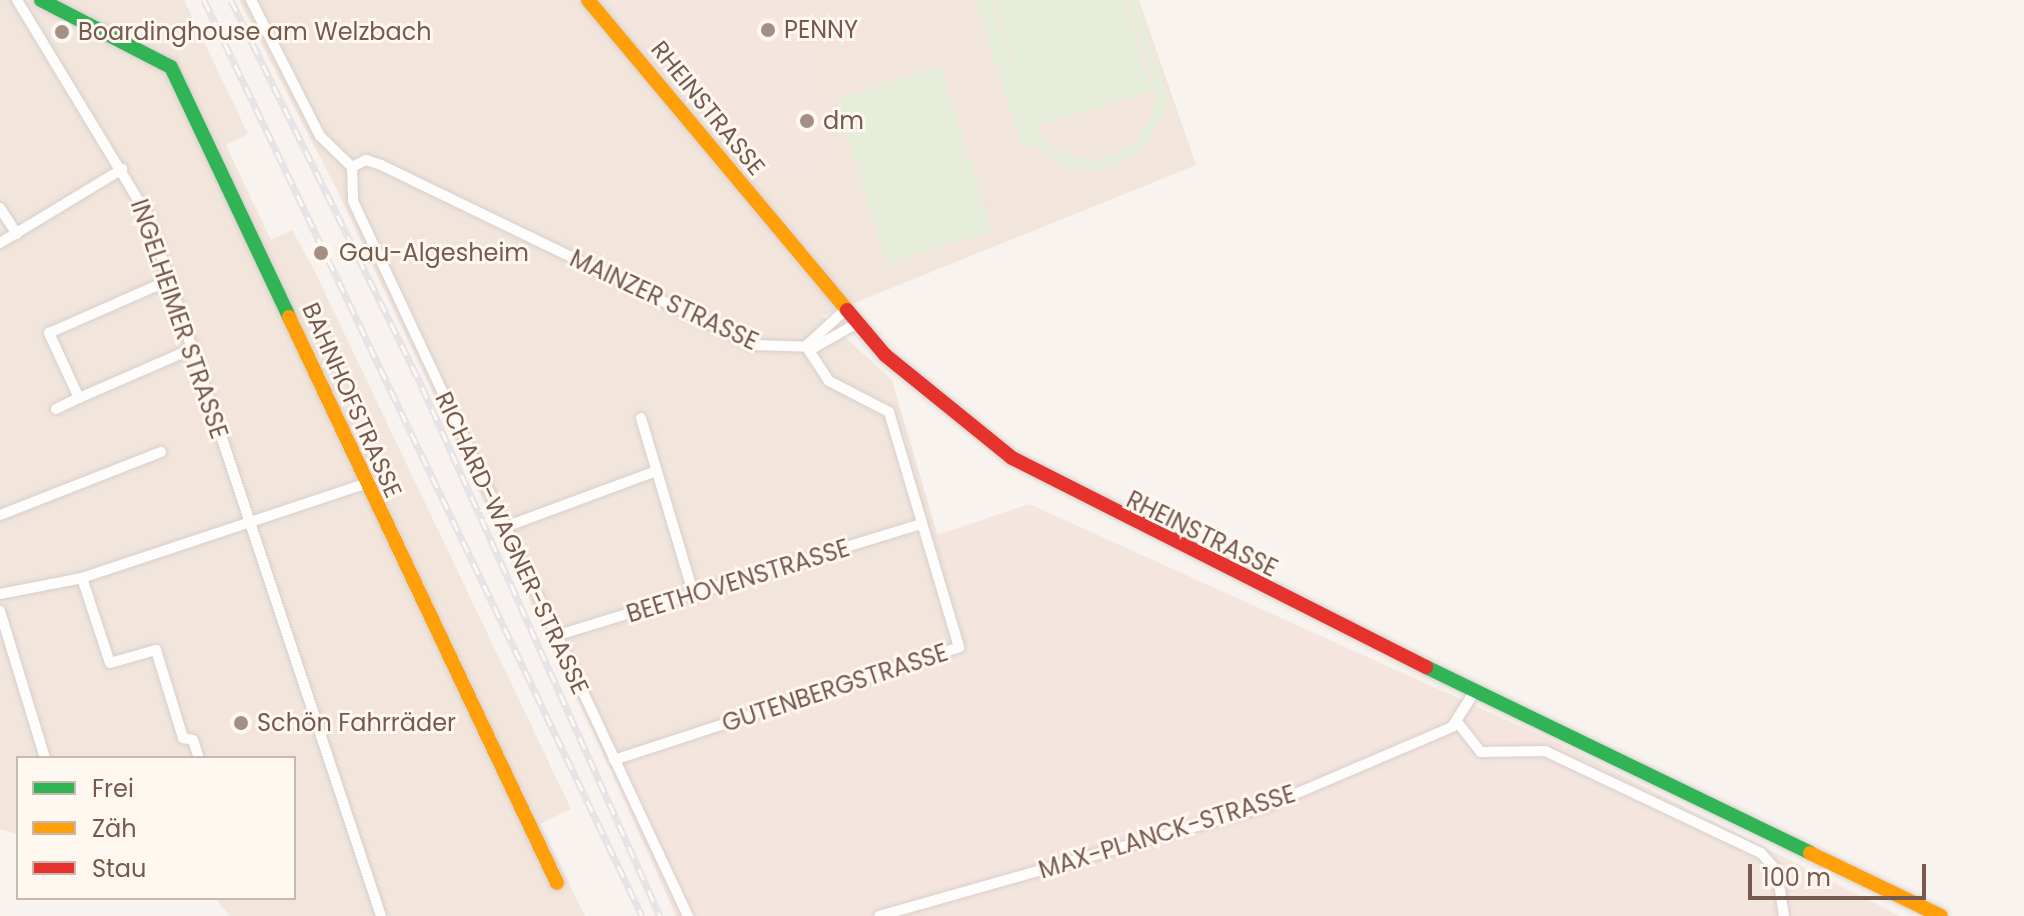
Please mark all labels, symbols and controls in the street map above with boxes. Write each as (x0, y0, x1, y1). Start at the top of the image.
place label: PENNY (784, 16, 858, 44)
place label: Boardinghouse am Welzbach (78, 18, 432, 46)
marker: PENNY (759, 21, 777, 39)
marker: Boardinghouse am Welzbach (53, 23, 71, 41)
street label: RHEINSTRASSE (645, 35, 771, 181)
place label: dm (823, 107, 864, 135)
marker: dm (798, 112, 816, 130)
street label: INGELHEIMER STRASSE (124, 196, 234, 442)
place label: Gau-Algesheim (339, 239, 529, 267)
marker: Gau-Algesheim (310, 242, 332, 264)
street label: MAINZER STRASSE (565, 244, 763, 356)
street label: BAHNHOFSTRASSE (296, 298, 408, 502)
street label: RICHARD-WAGNER-STRASSE (429, 387, 595, 699)
street label: RHEINSTRASSE (1122, 485, 1282, 583)
street label: BEETHOVENSTRASSE (623, 533, 853, 629)
street label: GUTENBERGSTRASSE (718, 638, 952, 738)
place label: Schön Fahrräder (257, 709, 456, 737)
marker: Schön Fahrräder (232, 714, 250, 732)
legend (16, 756, 296, 900)
text: Frei (92, 772, 134, 805)
street label: MAX-PLANCK-STRASSE (1035, 779, 1299, 885)
text: Zäh (92, 812, 137, 845)
scale bar (1752, 848, 1930, 898)
text: Stau (92, 852, 146, 885)
text: 100 m (1762, 861, 1831, 894)

